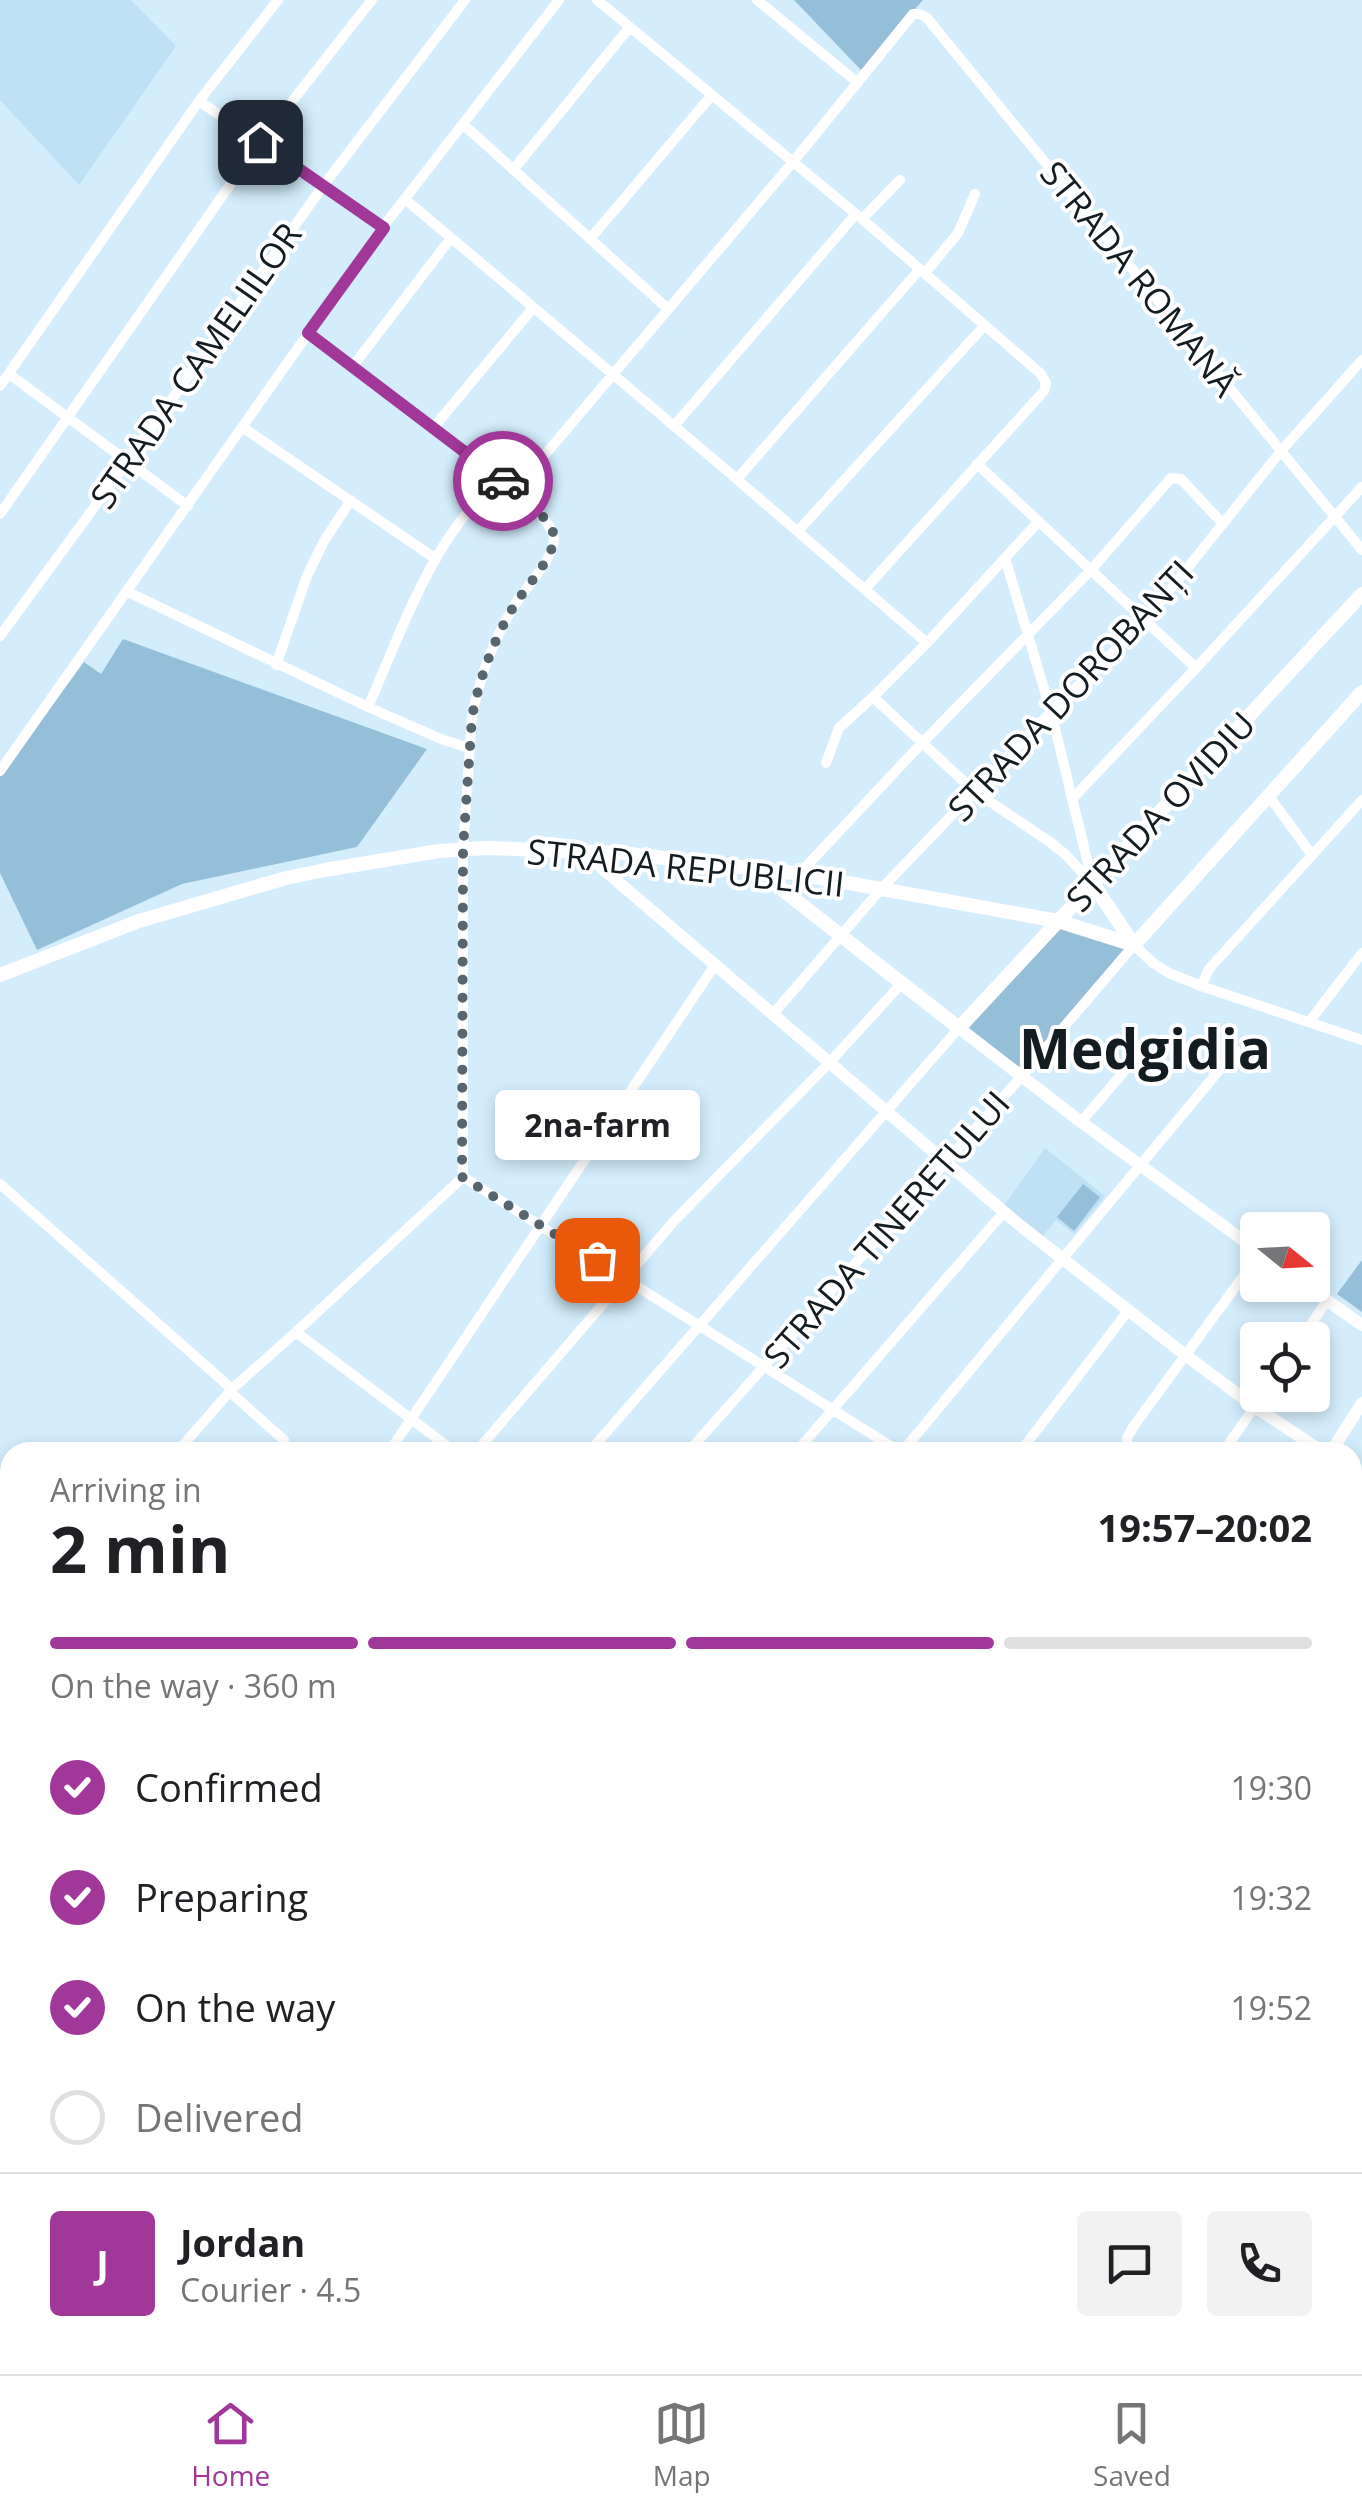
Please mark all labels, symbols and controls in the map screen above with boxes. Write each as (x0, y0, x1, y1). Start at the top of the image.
pin (218, 100, 303, 185)
icon: home (233, 115, 288, 170)
street label: STRADA ROMANĂ (1031, 151, 1250, 406)
street label: STRADA CAMELIILOR (79, 212, 312, 517)
courier (453, 431, 553, 531)
icon: car (476, 454, 531, 509)
street label: STRADA DOROBANȚI (937, 549, 1203, 831)
street label: STRADA OVIDIU (1055, 701, 1265, 921)
street label: STRADA REPUBLICII (525, 827, 847, 907)
district label: Medgidia (1019, 1010, 1271, 1085)
street label: STRADA TINERETULUI (752, 1080, 1020, 1378)
callout: 2na-farm (494, 1090, 700, 1160)
text: 2na-farm (524, 1103, 671, 1146)
north arrow (1240, 1212, 1330, 1302)
map controls (1240, 1212, 1330, 1412)
pin (555, 1218, 640, 1303)
icon: bag (570, 1233, 625, 1288)
button: locate (1240, 1322, 1330, 1412)
text: Arriving in (50, 1468, 202, 1511)
text: 19:57–20:02 (1098, 1501, 1312, 1553)
text: 2 min (50, 1504, 230, 1592)
text: On the way · 360 m (50, 1664, 337, 1707)
icon: check (50, 1760, 105, 1815)
text: Confirmed (135, 1761, 323, 1813)
text: 19:30 (1230, 1766, 1312, 1809)
icon: check (50, 1870, 105, 1925)
text: Preparing (135, 1871, 308, 1923)
text: 19:32 (1230, 1876, 1312, 1919)
icon: check (50, 1980, 105, 2035)
text: On the way (135, 1981, 335, 2033)
text: 19:52 (1230, 1986, 1312, 2029)
text: Delivered (135, 2091, 304, 2143)
button: chat (1077, 2211, 1182, 2316)
button: phone (1207, 2211, 1312, 2316)
text: Jordan (180, 2216, 305, 2268)
text: J (96, 2237, 109, 2289)
text: Courier · 4.5 (180, 2268, 361, 2311)
tab: Home (191, 2396, 270, 2494)
tab: Map (653, 2396, 711, 2494)
tab: Saved (1093, 2396, 1171, 2494)

